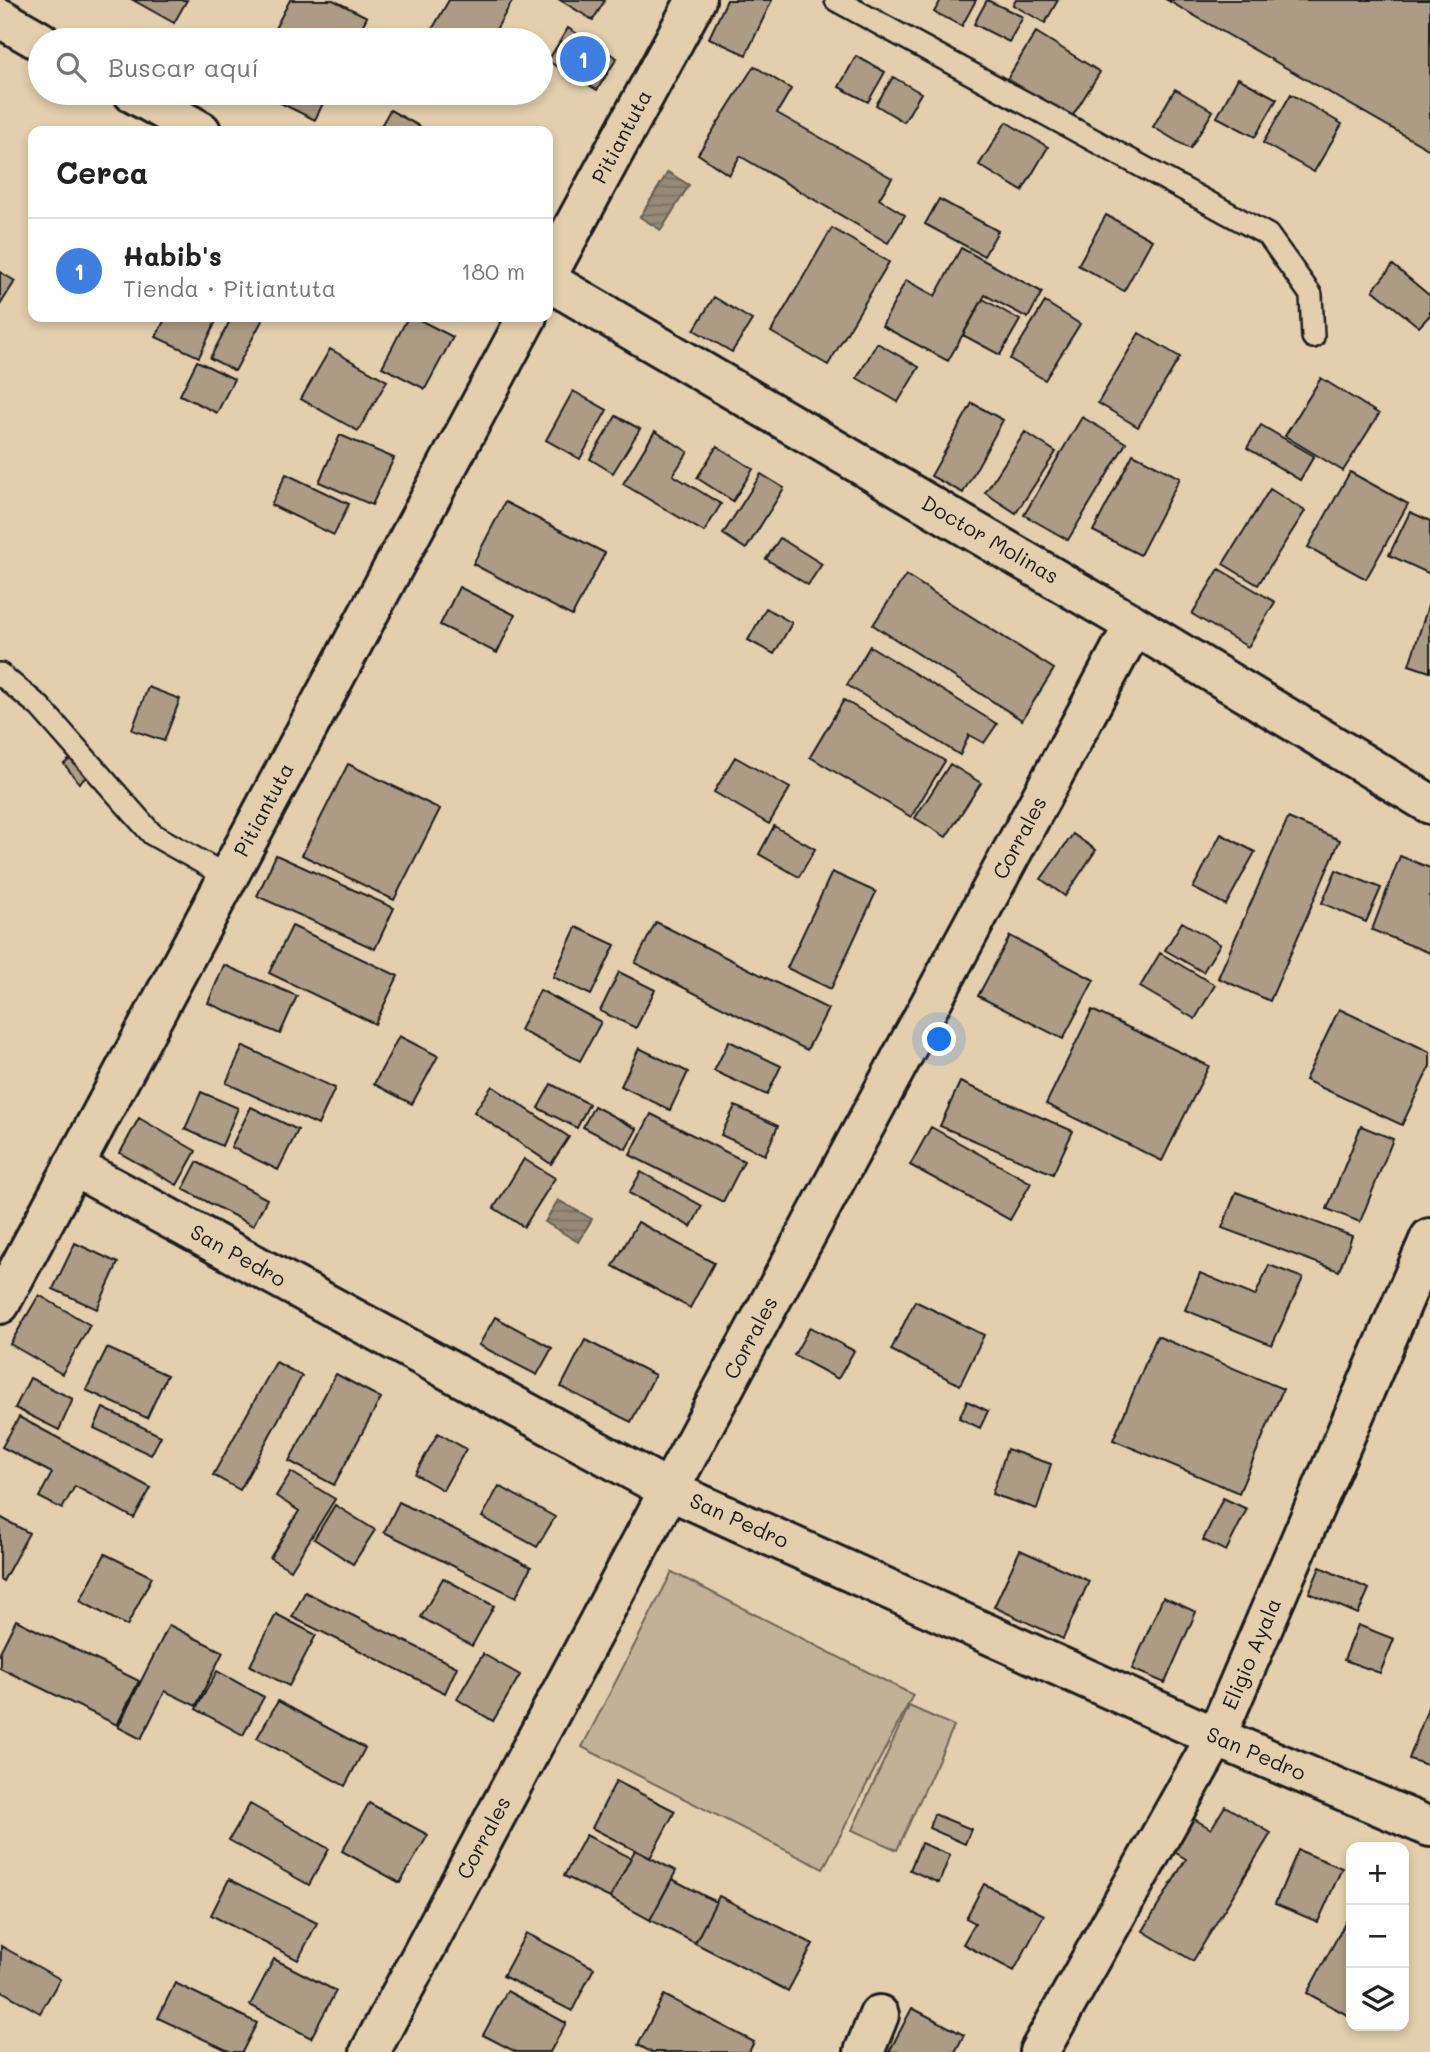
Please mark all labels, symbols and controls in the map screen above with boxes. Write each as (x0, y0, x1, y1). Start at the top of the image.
search box (28, 28, 553, 105)
pin: 1 (560, 33, 606, 85)
icon: search (52, 48, 90, 86)
text: Buscar aquí (108, 50, 259, 84)
street label: Pitiantuta (585, 85, 657, 188)
text: Cerca (56, 152, 148, 192)
text: Habib's (123, 239, 222, 273)
text: 1 (74, 256, 84, 286)
text: 180 m (461, 256, 525, 286)
text: Tienda · Pitiantuta (123, 273, 336, 303)
street label: Doctor Molinas (917, 489, 1064, 589)
street label: Pitiantuta (227, 758, 299, 861)
street label: Corrales (986, 791, 1052, 883)
your location (922, 1022, 956, 1056)
street label: San Pedro (186, 1217, 291, 1292)
street label: Corrales (717, 1291, 783, 1383)
street label: San Pedro (686, 1486, 793, 1553)
street label: Eligio Ayala (1215, 1594, 1286, 1713)
street label: San Pedro (1203, 1720, 1310, 1786)
street label: Corrales (450, 1791, 516, 1883)
map controls (1346, 1842, 1409, 2031)
button: + (1346, 1842, 1409, 1905)
button: − (1346, 1905, 1409, 1968)
button: layers (1346, 1968, 1409, 2031)

